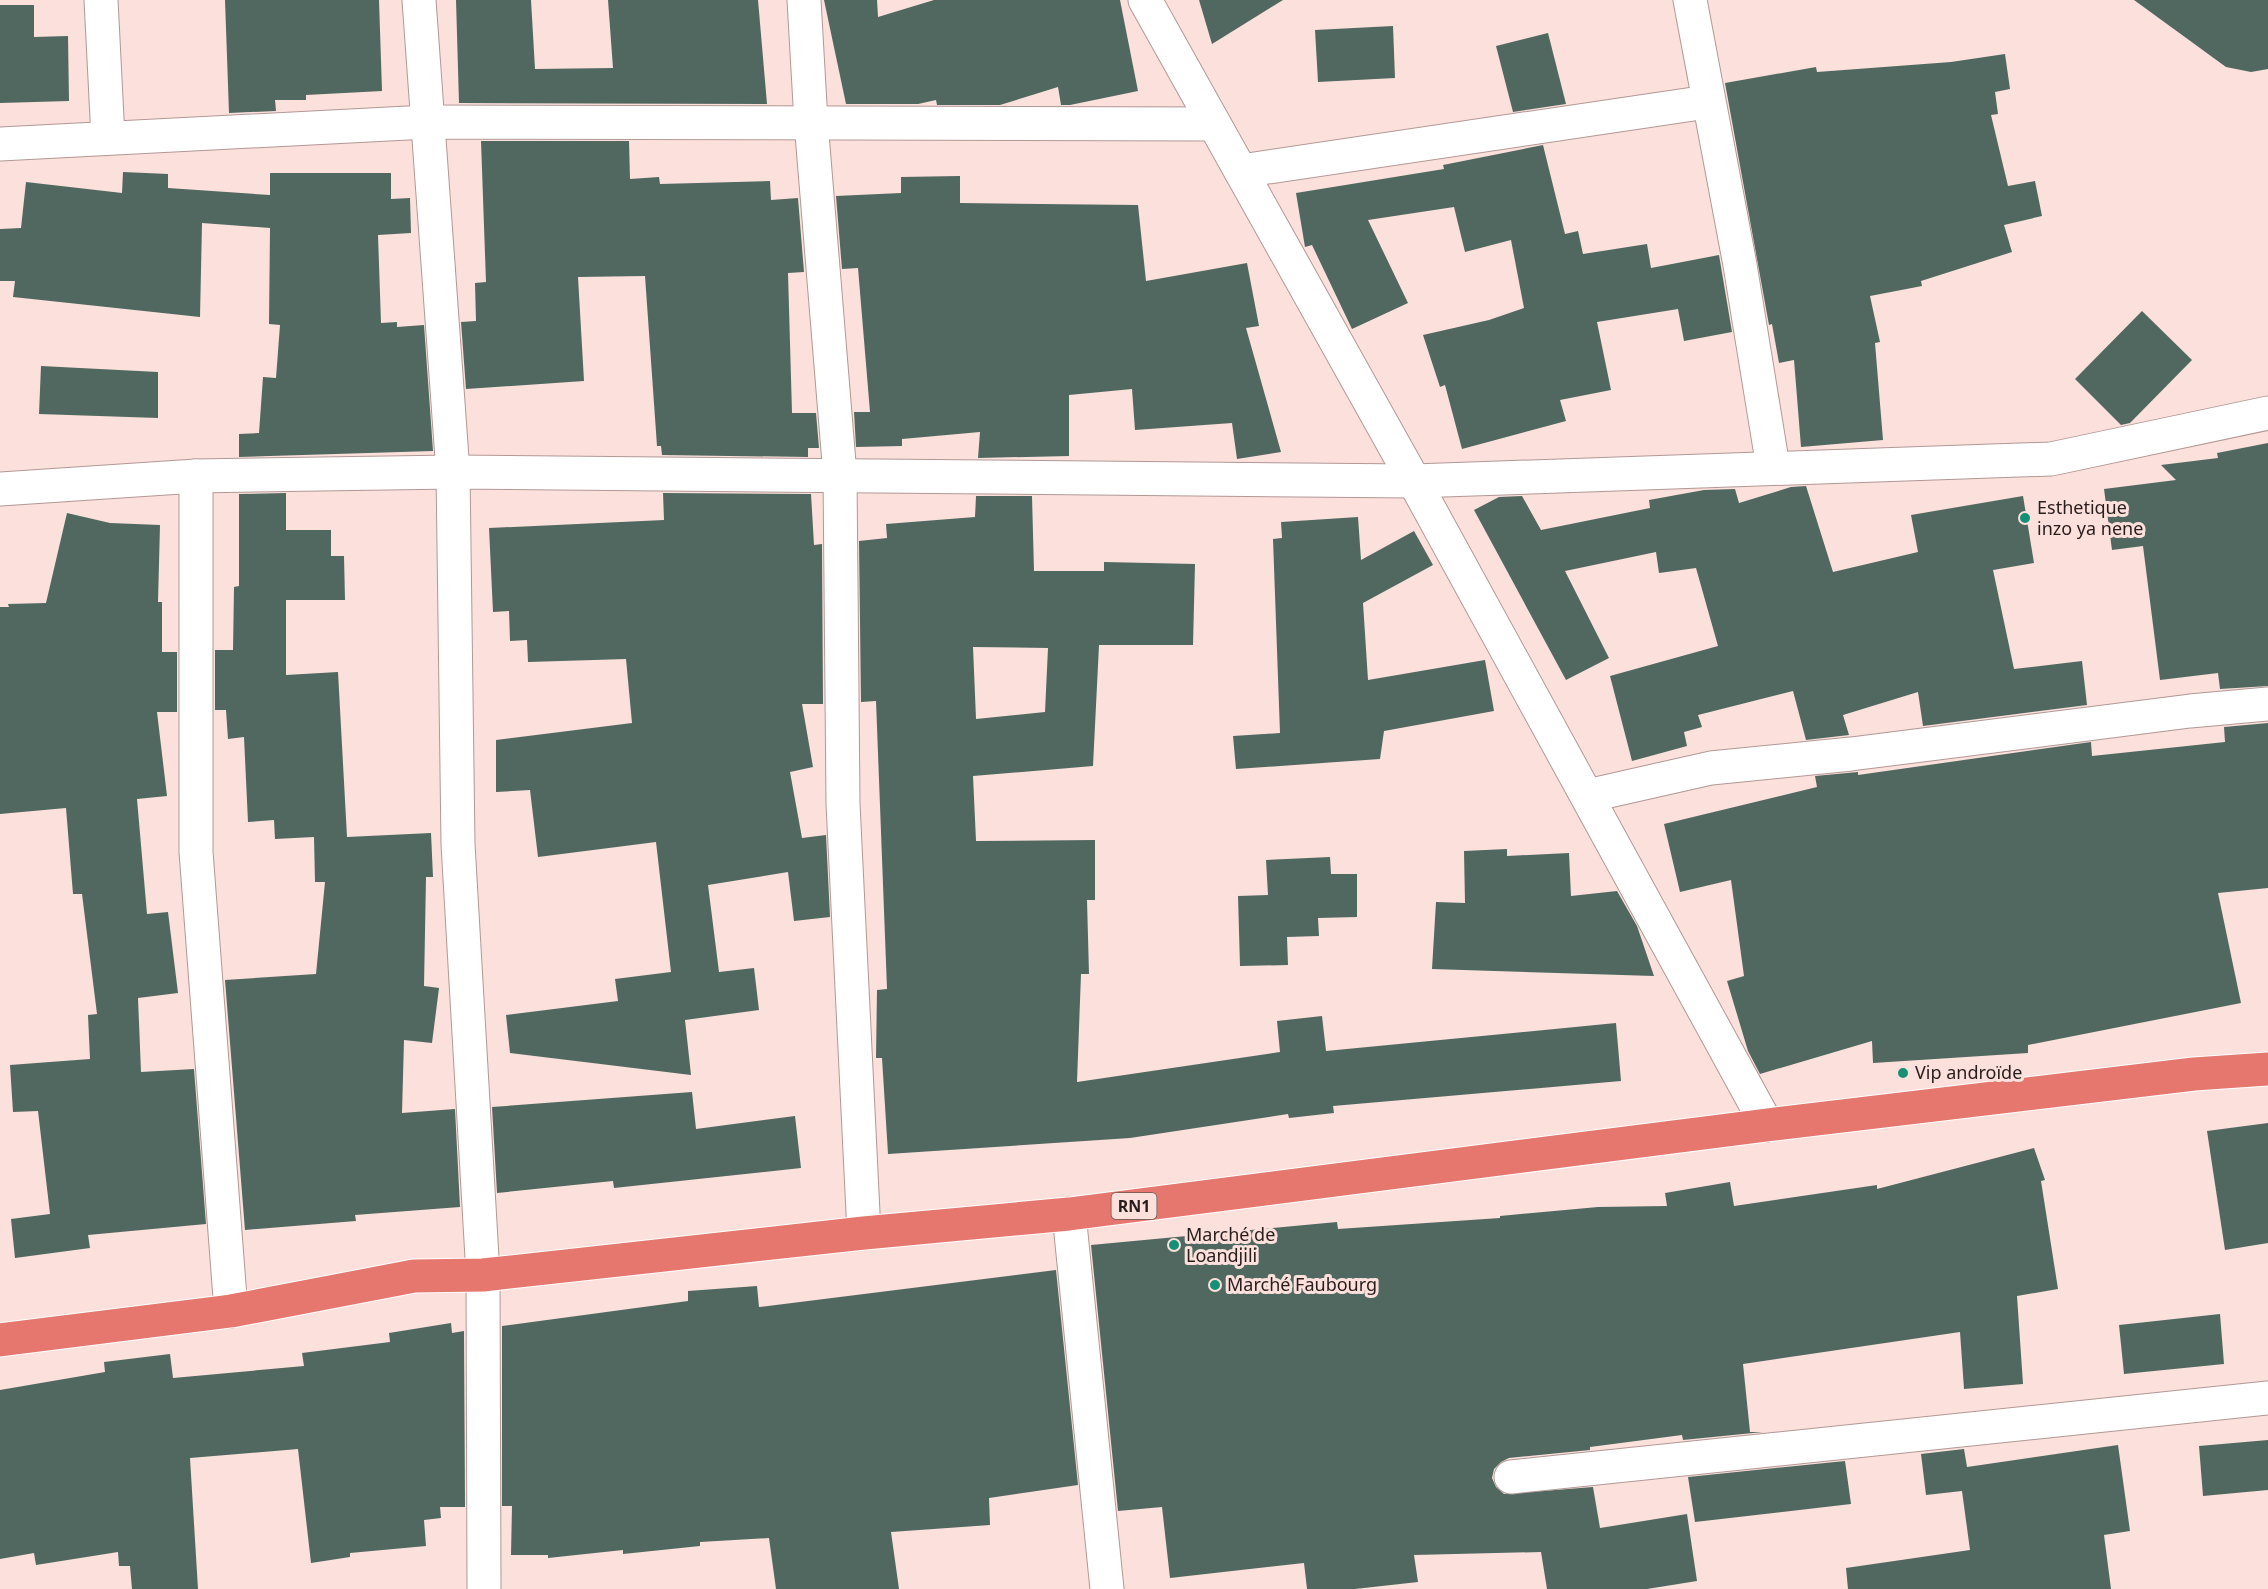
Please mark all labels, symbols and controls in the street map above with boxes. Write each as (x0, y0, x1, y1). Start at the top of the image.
place label: Esthetique inzo ya nene (2037, 495, 2143, 540)
marker: Esthetique inzo ya nene (2018, 511, 2032, 525)
place label: Vip androïde (1915, 1060, 2022, 1084)
marker: Vip androïde (1896, 1066, 1910, 1080)
road number: RN1 (1112, 1193, 1156, 1219)
place label: Marché de Loandjili (1186, 1222, 1275, 1267)
marker: Marché de Loandjili (1167, 1238, 1181, 1252)
place label: Marché Faubourg (1227, 1272, 1377, 1296)
marker: Marché Faubourg (1208, 1278, 1222, 1292)

